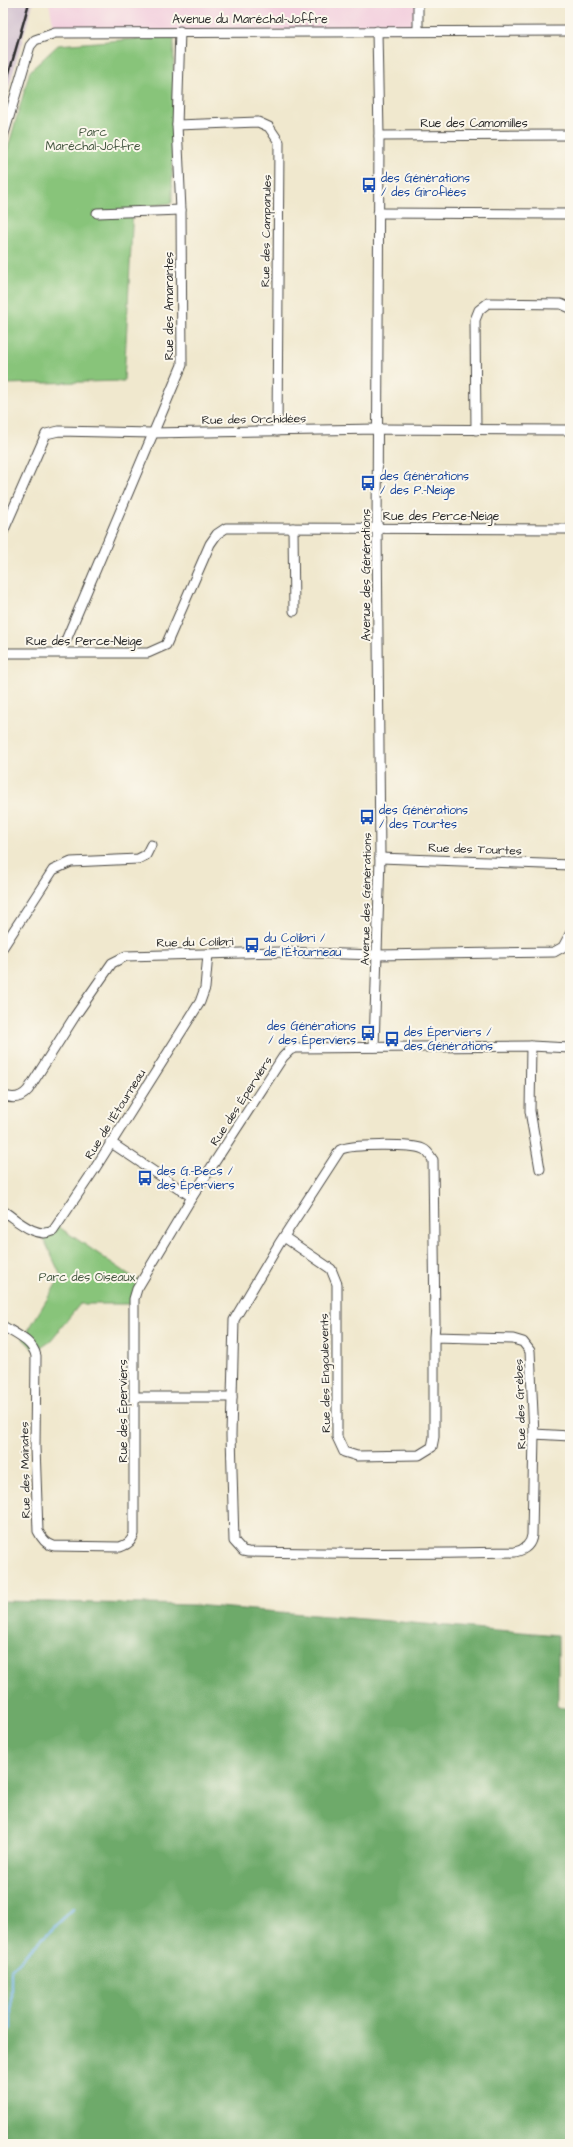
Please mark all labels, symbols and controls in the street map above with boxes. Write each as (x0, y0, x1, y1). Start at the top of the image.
street label: Avenue du Maréchal-Joffre (172, 11, 328, 28)
street label: Rue des Camomilles (420, 115, 528, 132)
park label: Parc Maréchal-Joffre (46, 124, 141, 155)
place label: des Générations / des Giroflées (381, 170, 470, 201)
street label: Rue des Campanules (257, 175, 276, 287)
bus stop icon: des Générations / des Giroflées (360, 176, 378, 194)
street label: Rue des Amarantes (161, 252, 178, 360)
street label: Rue des Orchidées (202, 410, 306, 429)
place label: des Générations / des P.-Neige (380, 468, 469, 500)
bus stop icon: des Générations / des P.-Neige (359, 474, 377, 492)
street label: Rue des Perce-Neige (383, 508, 500, 526)
street label: Avenue des Générations (358, 509, 375, 641)
street label: Rue des Perce-Neige (26, 633, 143, 651)
place label: des Générations / des Tourtes (379, 802, 468, 833)
bus stop icon: des Générations / des Tourtes (358, 808, 376, 826)
street label: Avenue des Générations (357, 833, 376, 966)
street label: Rue des Tourtes (428, 839, 522, 860)
place label: du Colibri / de l'Étourneau (264, 930, 341, 961)
street label: Rue du Colibri (156, 933, 234, 952)
bus stop icon: du Colibri / de l'Étourneau (243, 936, 261, 954)
place label: des Générations / des Éperviers (267, 1018, 356, 1049)
bus stop icon: des Générations / des Éperviers (359, 1024, 377, 1042)
place label: des Éperviers / des Générations (404, 1024, 493, 1055)
bus stop icon: des Éperviers / des Générations (383, 1030, 401, 1048)
street label: Rue des Éperviers (206, 1053, 277, 1149)
street label: Rue de l'Étourneau (81, 1066, 150, 1163)
place label: des G.-Becs / des Éperviers (157, 1163, 235, 1194)
bus stop icon: des G.-Becs / des Éperviers (136, 1169, 154, 1187)
park label: Parc des Oiseaux (39, 1269, 136, 1286)
street label: Rue des Engoulevents (316, 1313, 336, 1433)
street label: Rue des Éperviers (115, 1359, 132, 1463)
street label: Rue des Grèbes (510, 1359, 531, 1449)
street label: Rue des Mainates (16, 1421, 35, 1519)

